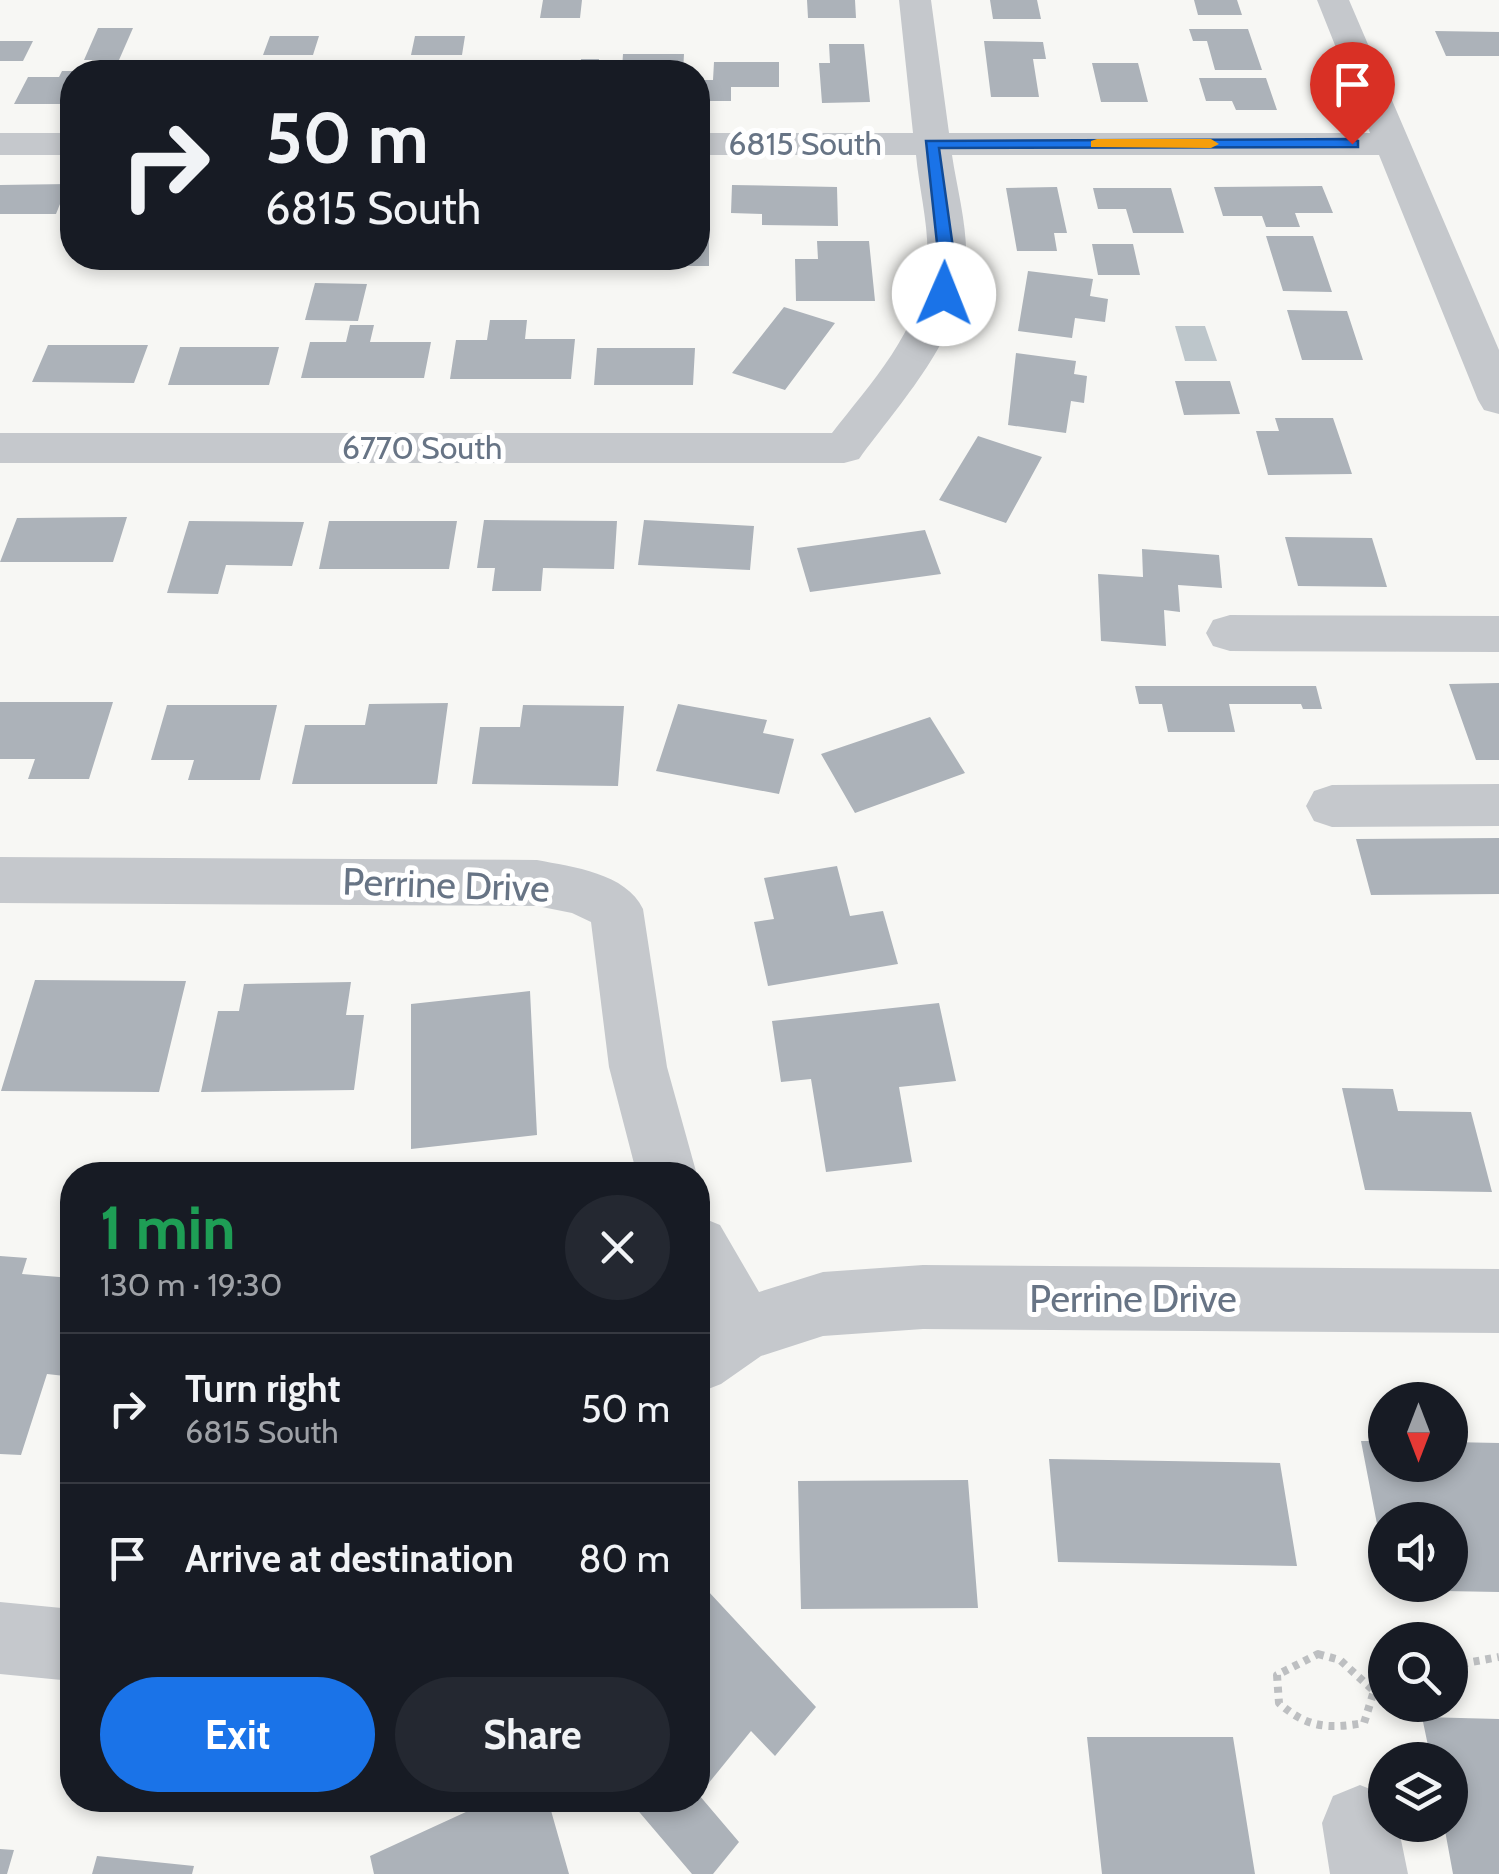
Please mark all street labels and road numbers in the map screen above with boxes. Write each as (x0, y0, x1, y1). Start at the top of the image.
street label: 6815 South (728, 124, 882, 163)
street label: 6770 South (342, 428, 502, 467)
street label: Perrine Drive (342, 857, 550, 912)
street label: Perrine Drive (1029, 1275, 1237, 1322)

